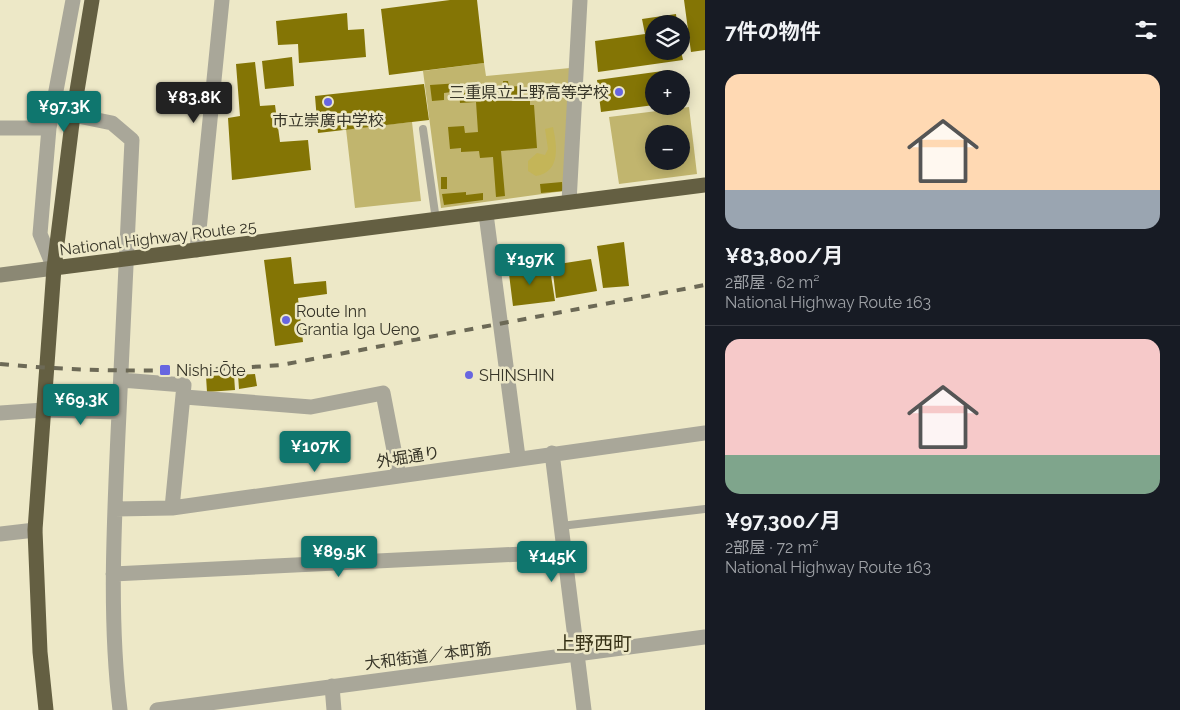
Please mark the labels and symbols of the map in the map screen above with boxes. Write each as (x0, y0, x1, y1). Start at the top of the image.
pin: ¥83.8K (153, 82, 235, 124)
place label: 三重県立上野高等学校 (449, 83, 609, 102)
marker: 三重県立上野高等学校 (613, 86, 625, 98)
pin: ¥97.3K (23, 90, 105, 133)
marker: 市立崇廣中学校 (322, 96, 334, 108)
place label: 市立崇廣中学校 (272, 111, 384, 130)
street label: National Highway Route 25 (58, 216, 258, 260)
pin: ¥197K (495, 244, 565, 286)
place label: Route Inn Grantia Iga Ueno (296, 302, 419, 339)
marker: Route Inn Grantia Iga Ueno (280, 314, 292, 326)
place label: Nishi-Ōte (176, 361, 246, 380)
marker: Nishi-Ōte (158, 363, 172, 377)
place label: SHINSHIN (479, 366, 555, 385)
marker: SHINSHIN (463, 369, 475, 381)
pin: ¥69.3K (40, 384, 122, 426)
pin: ¥107K (280, 430, 350, 473)
street label: 外堀通り (375, 443, 441, 471)
pin: ¥89.5K (298, 536, 380, 578)
pin: ¥145K (517, 540, 587, 583)
district label: 上野西町 (556, 632, 632, 654)
street label: 大和街道／本町筋 (363, 639, 493, 673)

